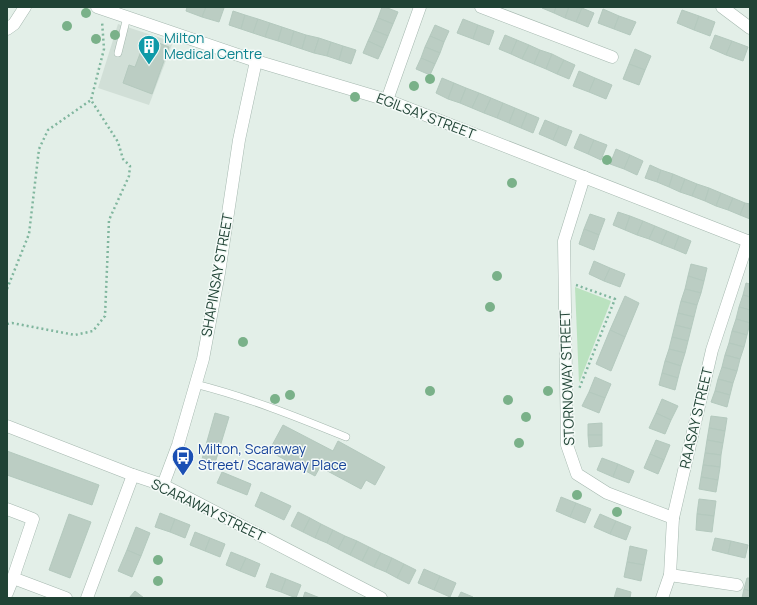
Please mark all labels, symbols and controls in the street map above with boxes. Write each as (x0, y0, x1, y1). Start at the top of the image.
place label: Milton Medical Centre (164, 28, 262, 63)
building icon: Milton Medical Centre (136, 33, 162, 66)
street label: EGILSAY STREET (374, 88, 479, 143)
street label: SHAPINSAY STREET (196, 211, 237, 338)
street label: STORNOWAY STREET (555, 309, 578, 446)
street label: RAASAY STREET (675, 365, 717, 471)
place label: Milton, Scaraway Street/ Scaraway Place (198, 439, 347, 474)
bus stop icon: Milton, Scaraway Street/ Scaraway Place (170, 444, 196, 477)
street label: SCARAWAY STREET (148, 474, 269, 546)

